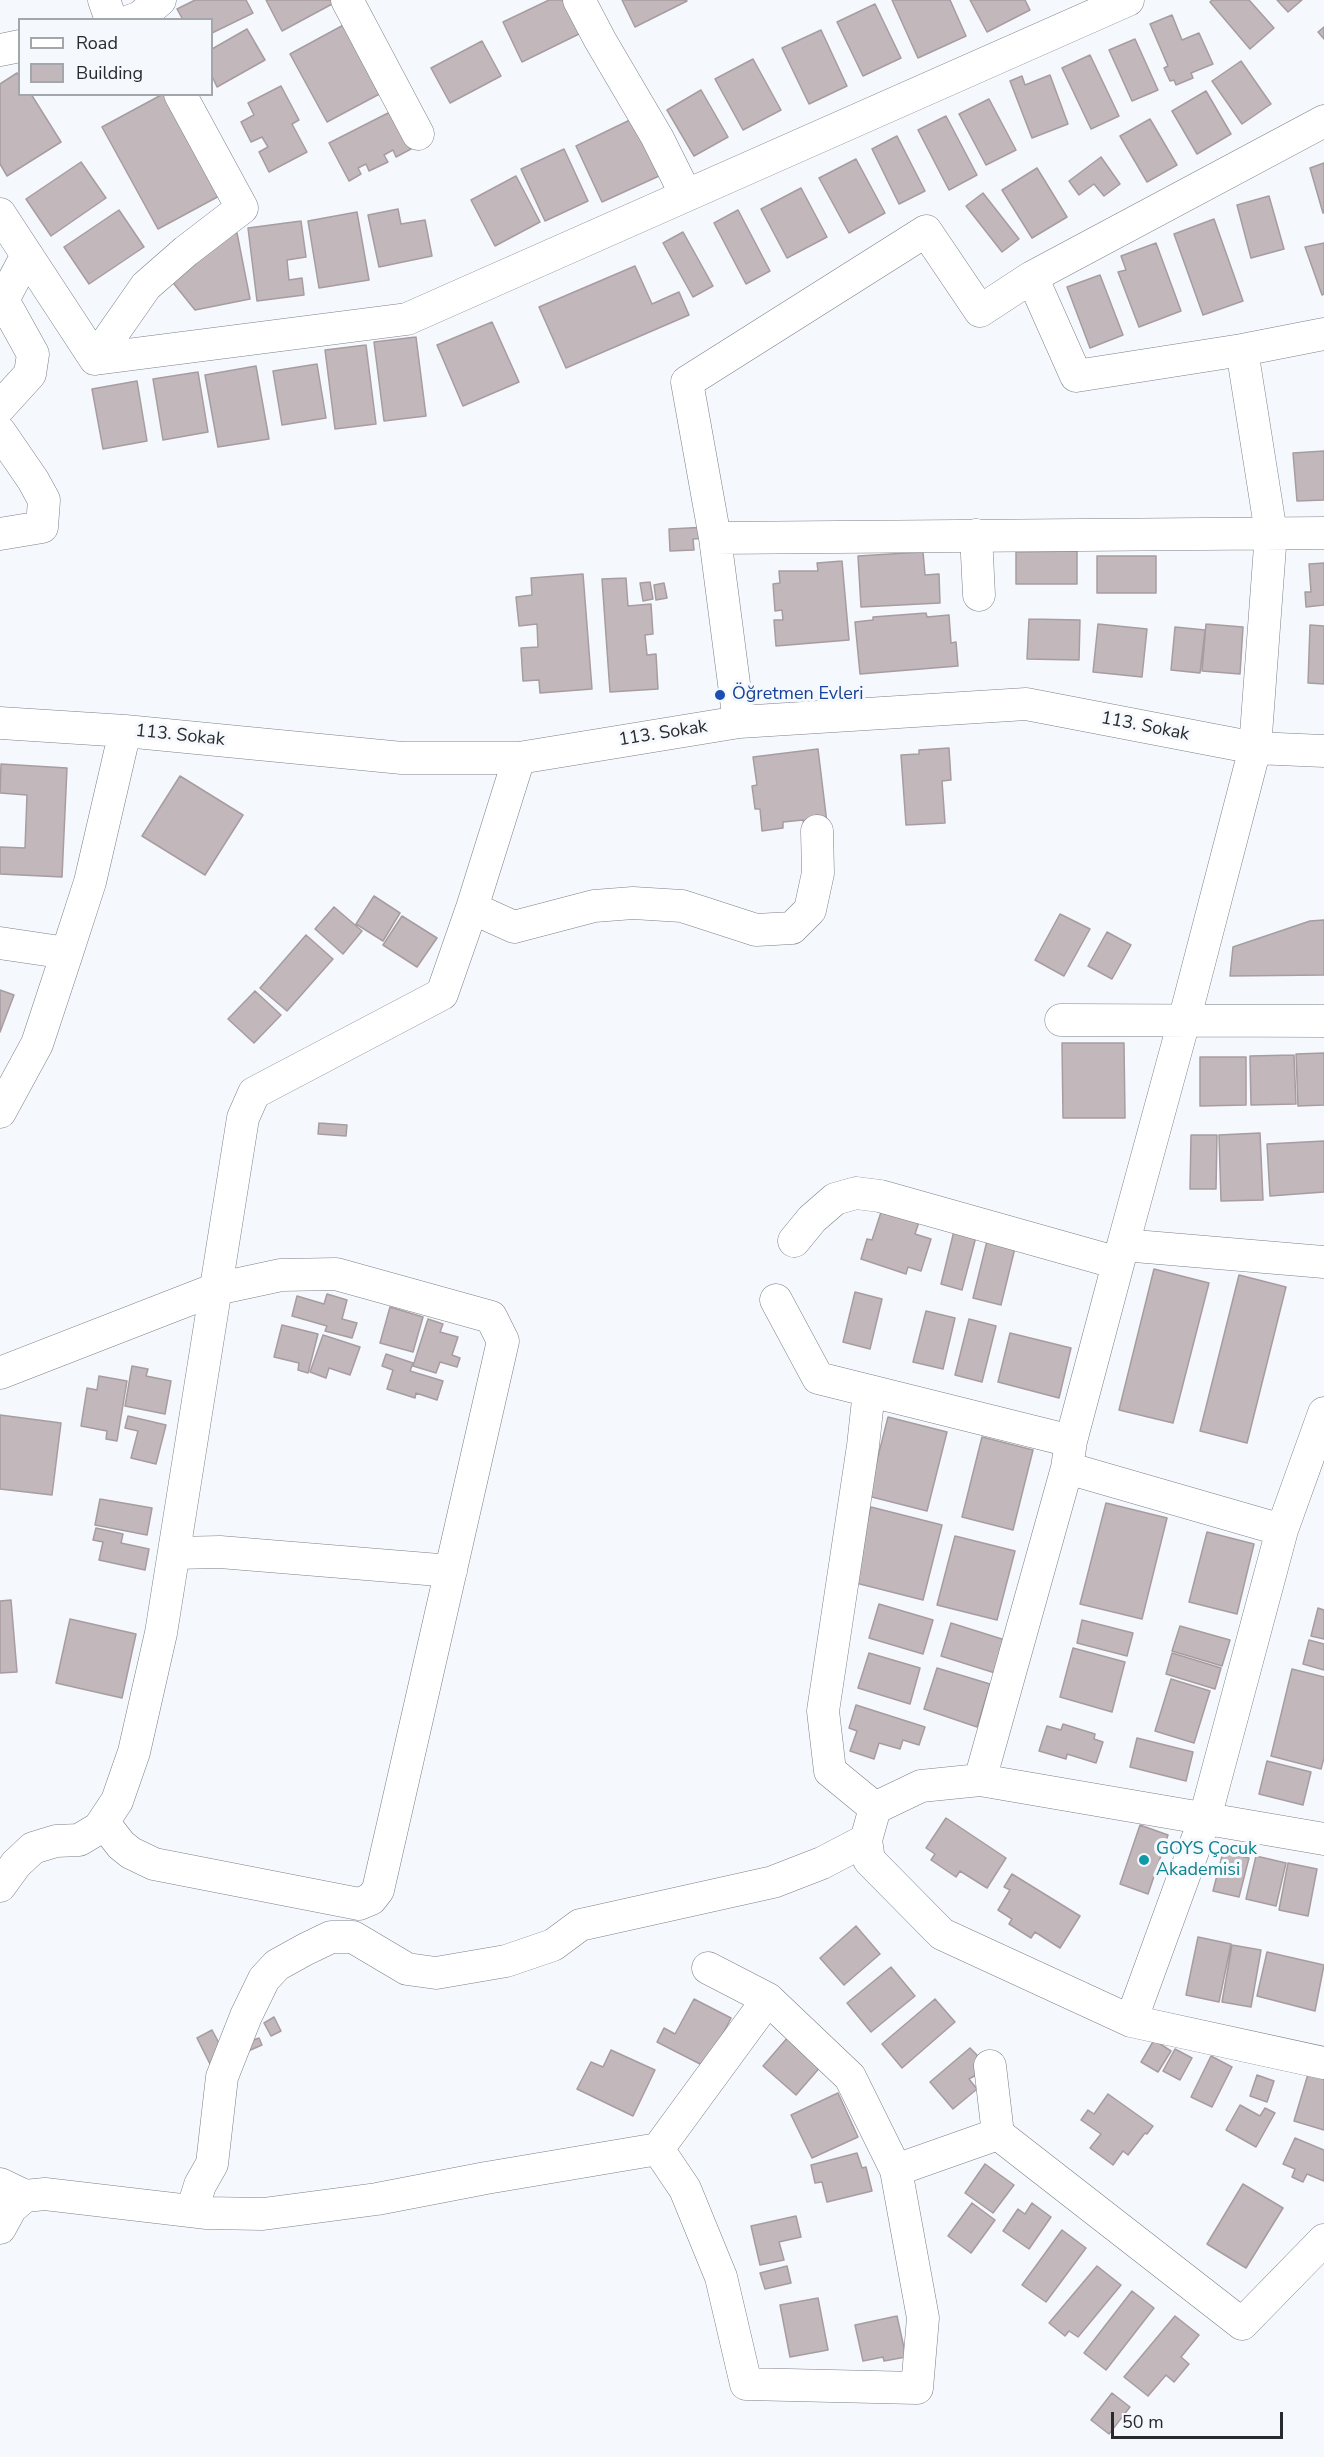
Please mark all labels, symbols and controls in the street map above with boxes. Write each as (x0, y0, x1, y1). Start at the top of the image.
legend (18, 18, 213, 96)
text: Road (76, 31, 118, 55)
text: Building (76, 61, 143, 85)
place label: Öğretmen Evleri (732, 684, 863, 706)
marker: Öğretmen Evleri (713, 688, 727, 702)
street label: 113. Sokak (1099, 708, 1191, 746)
street label: 113. Sokak (617, 716, 709, 752)
street label: 113. Sokak (134, 721, 226, 751)
place label: GOYS Çocuk Akademisi (1156, 1839, 1257, 1882)
marker: GOYS Çocuk Akademisi (1137, 1853, 1151, 1867)
scale bar (1114, 2400, 1286, 2438)
text: 50 m (1122, 2410, 1164, 2434)

